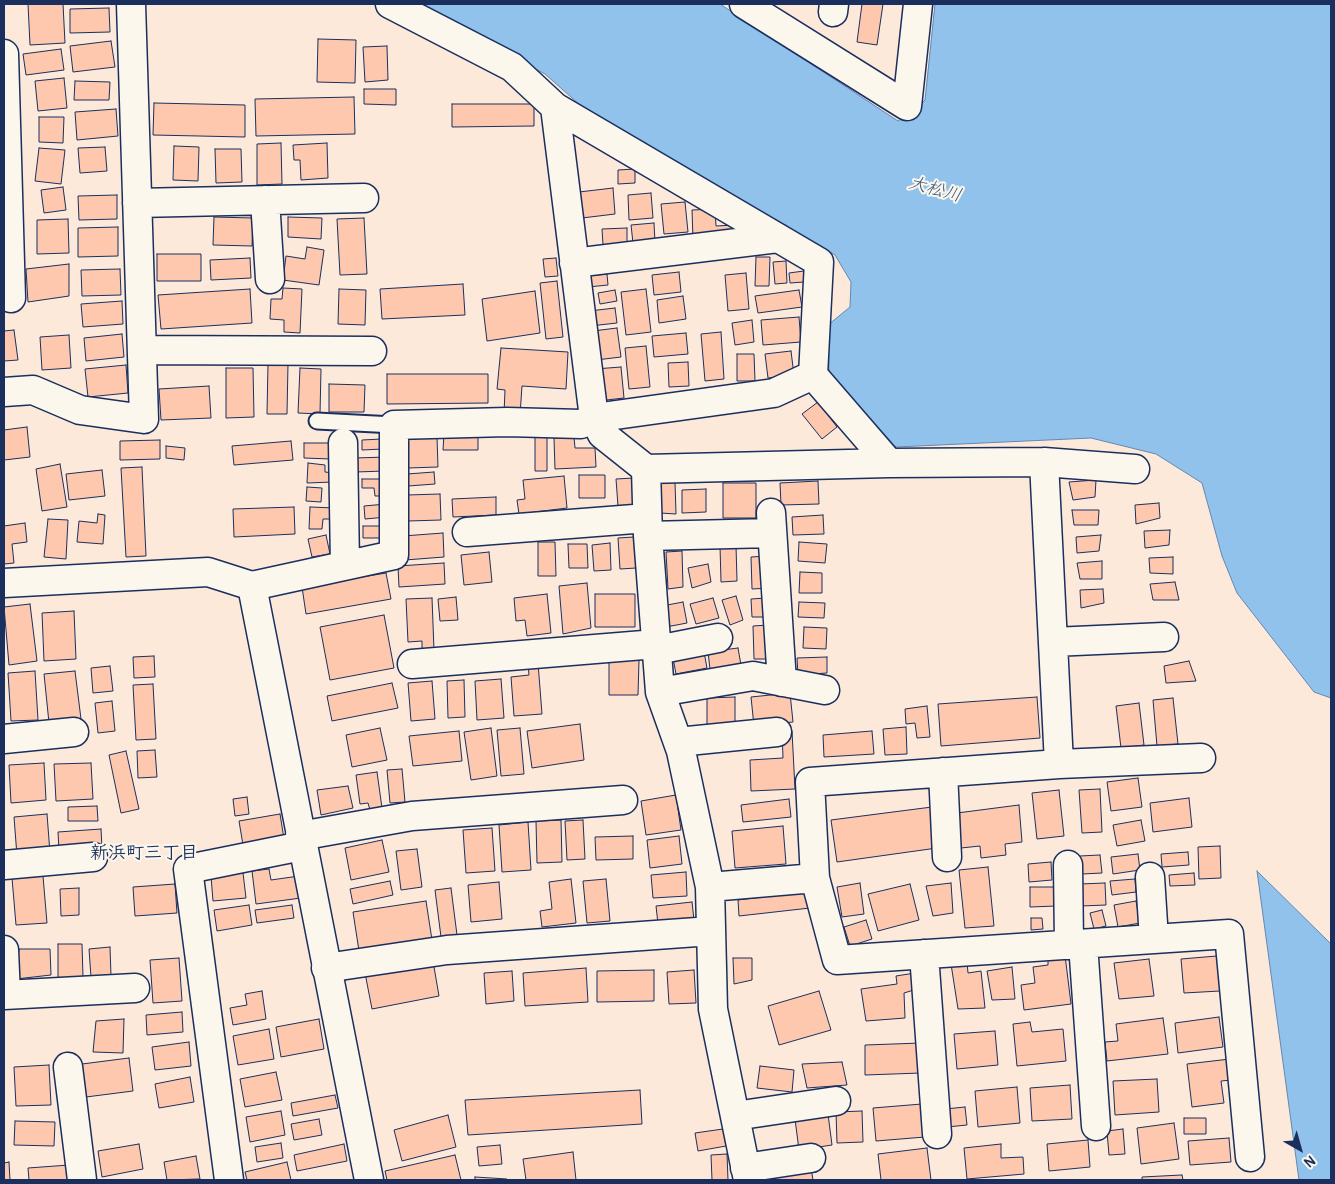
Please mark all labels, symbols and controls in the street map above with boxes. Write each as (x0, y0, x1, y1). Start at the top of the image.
water label: 大松川 (906, 173, 964, 207)
district label: 新浜町三丁目 (90, 842, 198, 864)
north arrow (1275, 1124, 1325, 1174)
text: N (1301, 1152, 1319, 1171)

